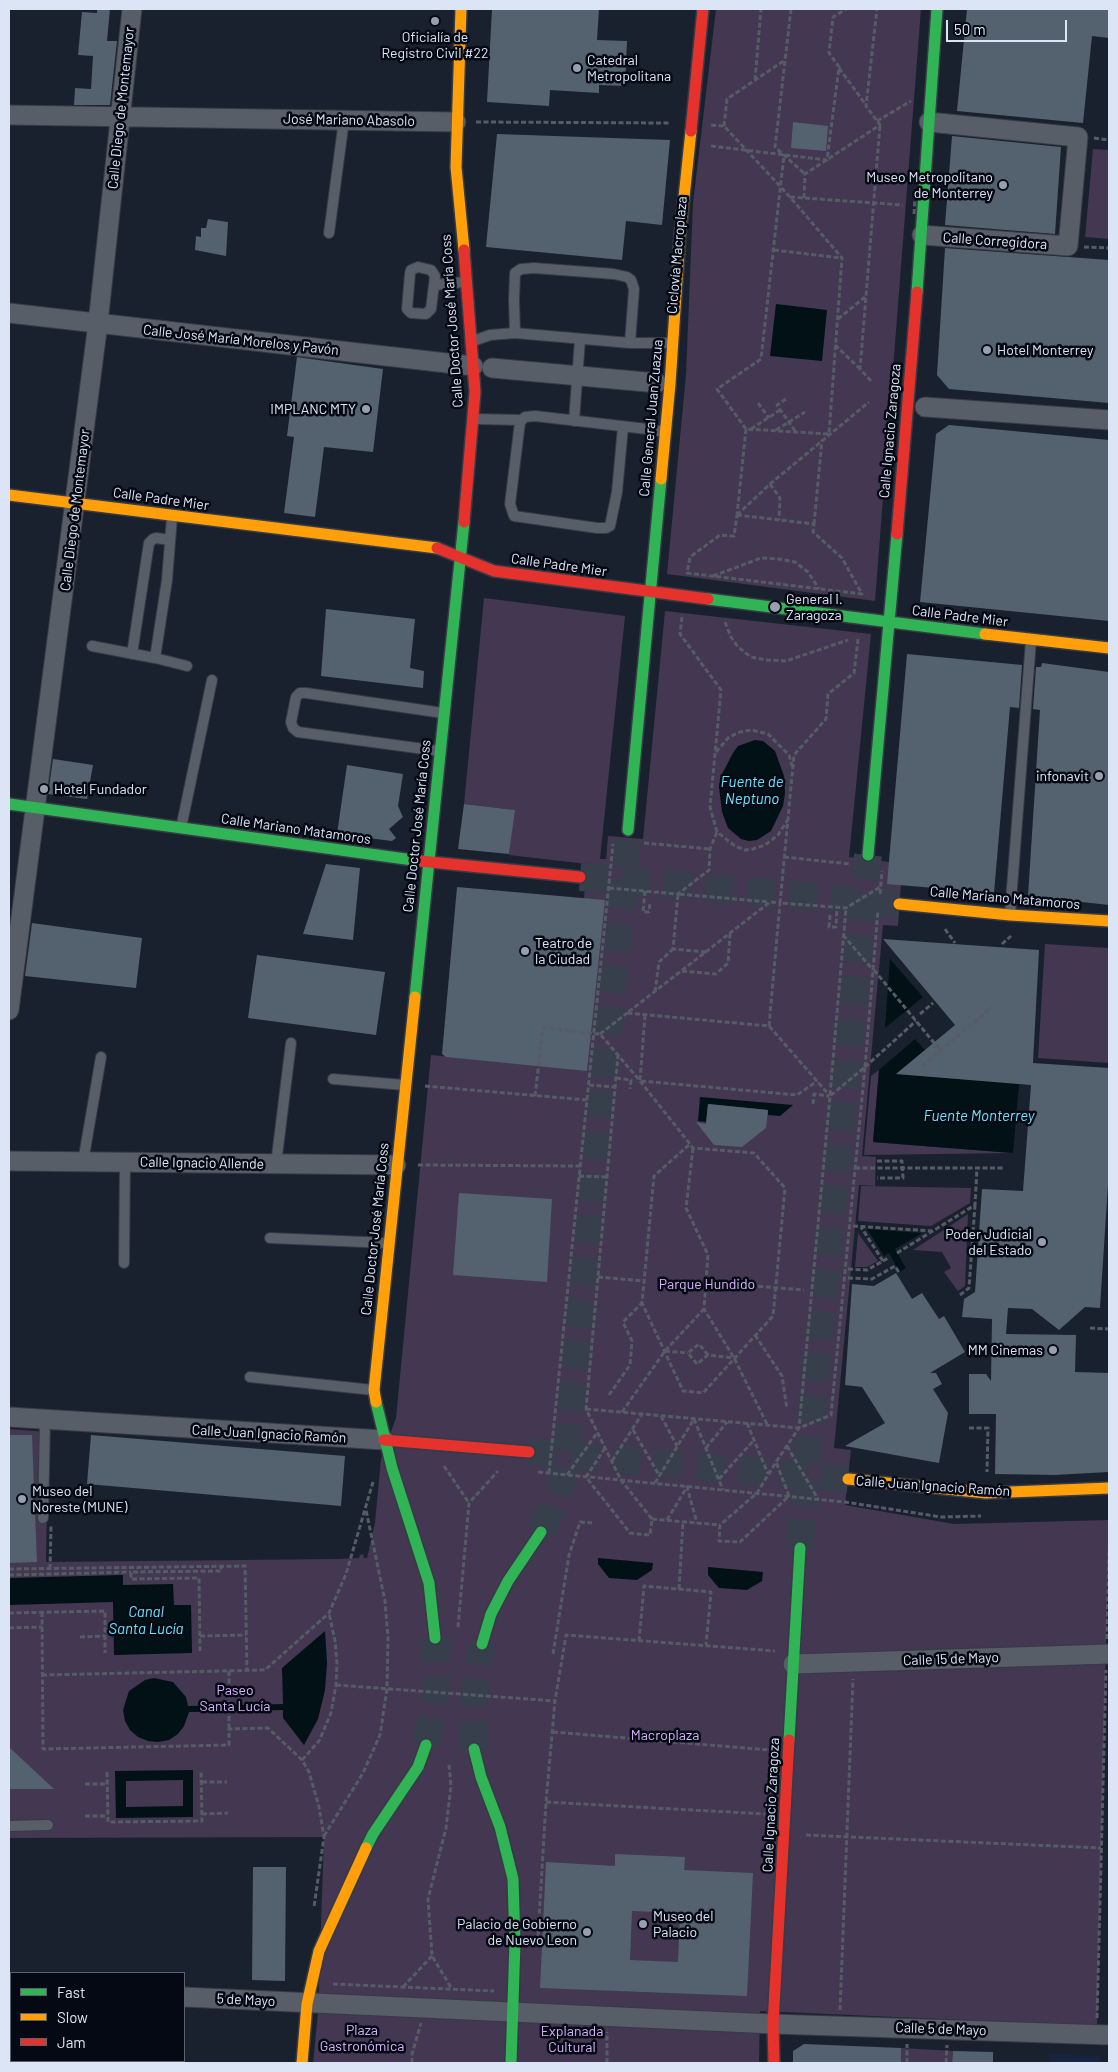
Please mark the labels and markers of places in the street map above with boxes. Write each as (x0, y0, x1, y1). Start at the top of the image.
marker: Oficialía de Registro Civil #22 (429, 15, 441, 27)
place label: Oficialía de Registro Civil #22 (382, 29, 488, 62)
place label: Catedral Metropolitana (587, 52, 671, 84)
marker: Catedral Metropolitana (571, 62, 583, 74)
place label: Museo Metropolitano de Monterrey (866, 169, 993, 202)
marker: Museo Metropolitano de Monterrey (997, 179, 1009, 191)
place label: Hotel Monterrey (997, 342, 1093, 358)
marker: Hotel Monterrey (981, 344, 993, 356)
place label: IMPLANC MTY (270, 401, 356, 417)
marker: IMPLANC MTY (360, 403, 372, 415)
place label: General I. Zaragoza (786, 591, 843, 624)
marker: General I. Zaragoza (768, 600, 782, 614)
place label: infonavit (1036, 768, 1089, 784)
marker: infonavit (1093, 770, 1105, 782)
place label: Hotel Fundador (54, 781, 147, 797)
marker: Hotel Fundador (38, 783, 50, 795)
place label: Teatro de la Ciudad (535, 935, 592, 968)
marker: Teatro de la Ciudad (519, 945, 531, 957)
place label: Poder Judicial del Estado (945, 1226, 1032, 1258)
marker: Poder Judicial del Estado (1036, 1236, 1048, 1248)
place label: MM Cinemas (968, 1342, 1043, 1358)
marker: MM Cinemas (1047, 1344, 1059, 1356)
place label: Museo del Noreste (MUNE) (32, 1483, 127, 1515)
marker: Museo del Noreste (MUNE) (16, 1493, 28, 1505)
place label: Museo del Palacio (653, 1908, 713, 1940)
place label: Palacio de Gobierno de Nuevo Leon (457, 1916, 577, 1948)
marker: Museo del Palacio (637, 1918, 649, 1930)
marker: Palacio de Gobierno de Nuevo Leon (581, 1926, 593, 1938)

